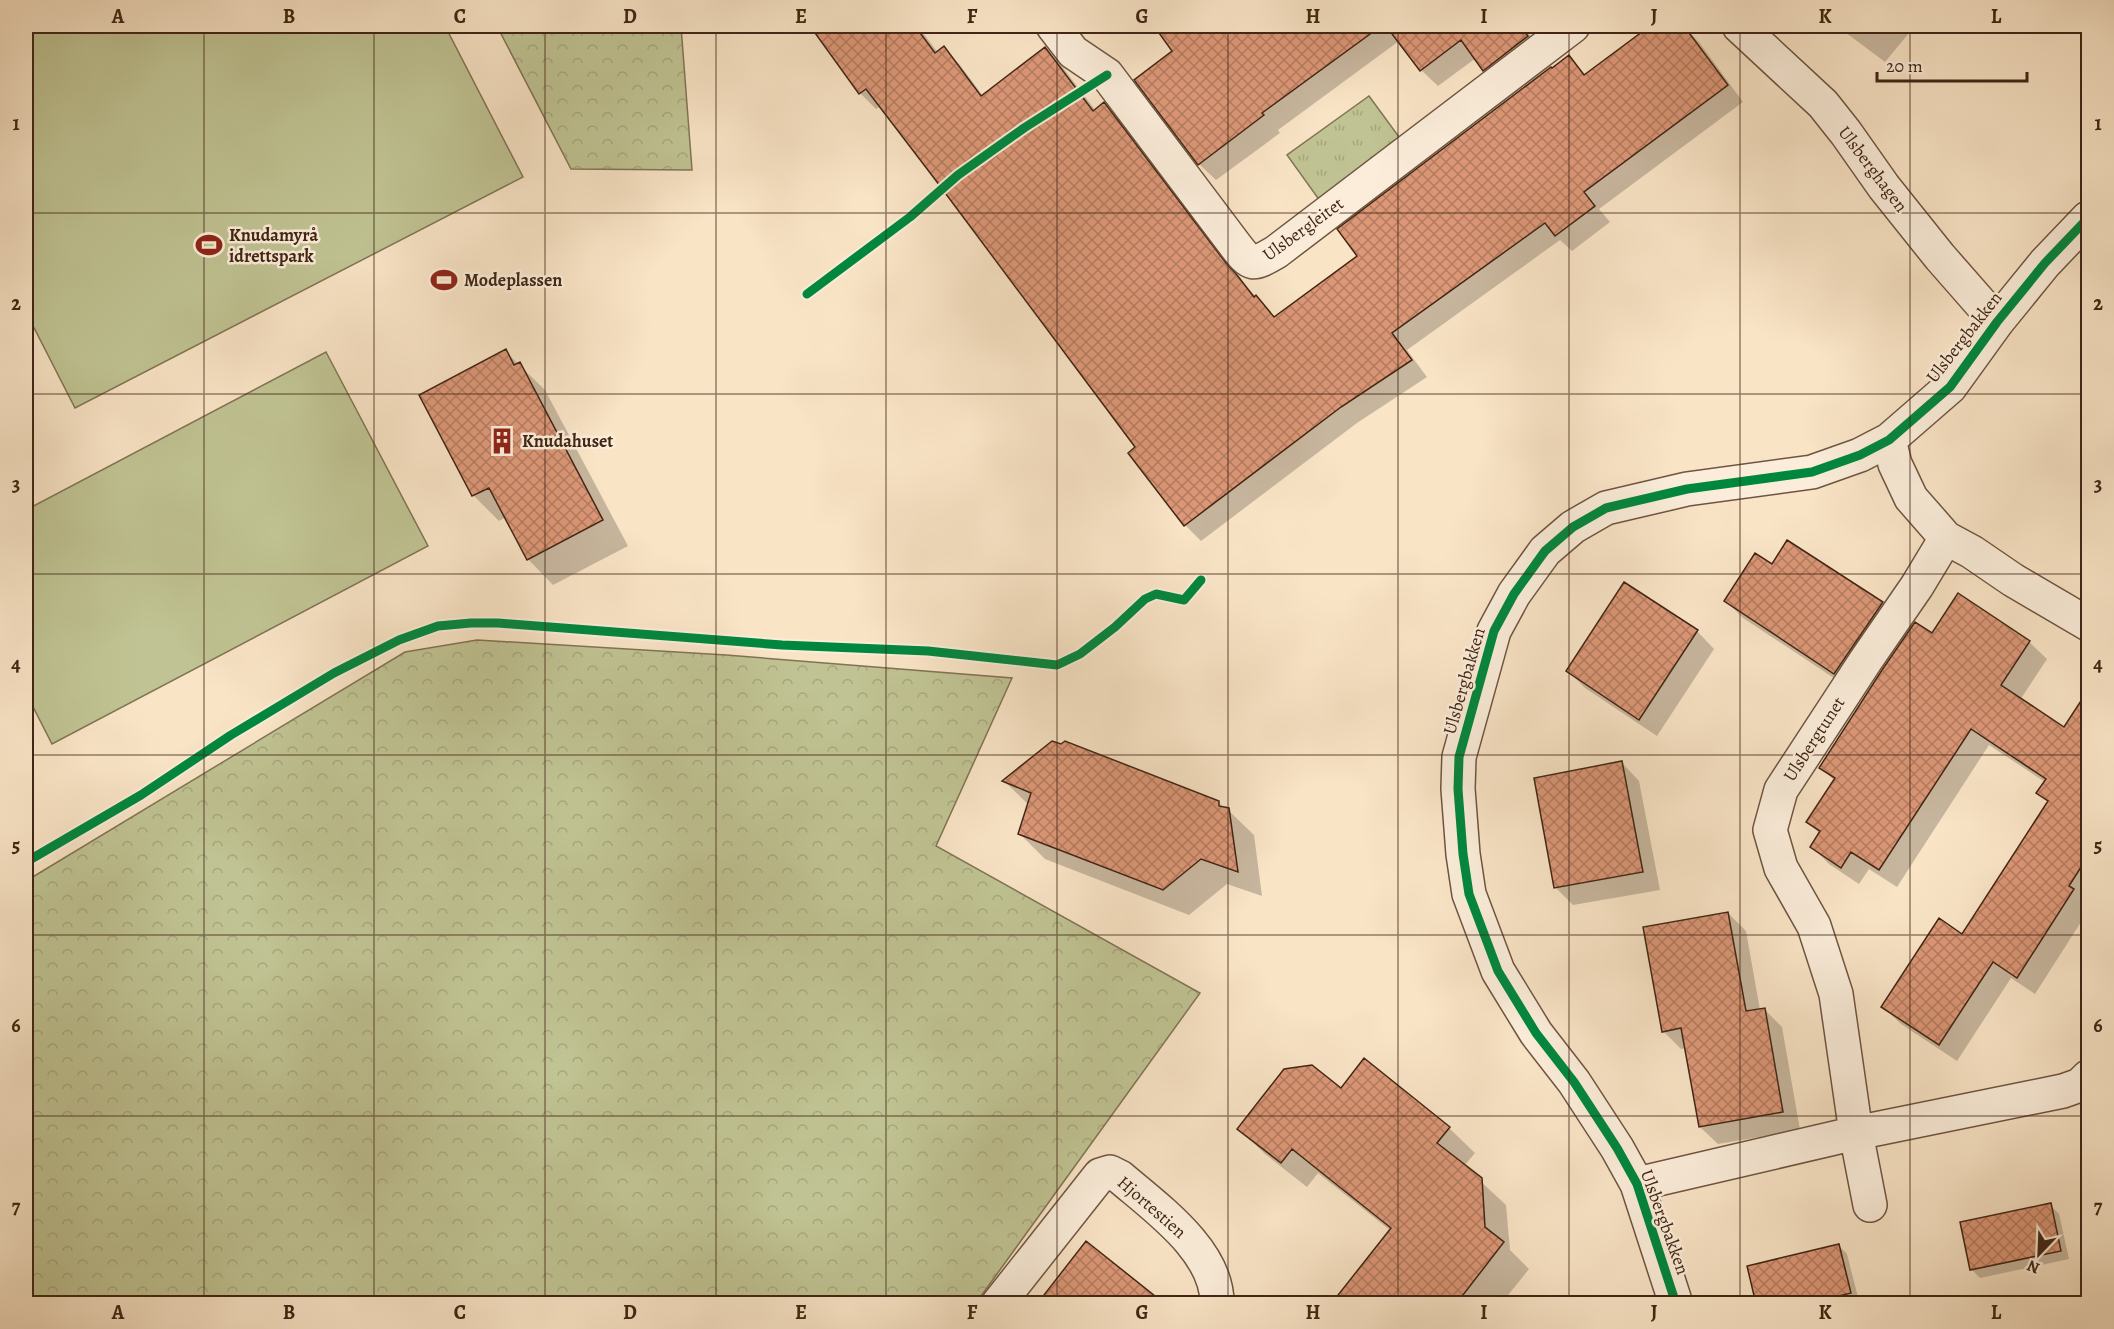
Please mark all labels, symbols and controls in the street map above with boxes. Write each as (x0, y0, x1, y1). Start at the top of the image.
text: A (111, 3, 125, 30)
text: B (283, 3, 295, 30)
text: C (454, 3, 466, 30)
text: D (623, 3, 637, 30)
text: E (795, 3, 807, 30)
text: F (967, 3, 978, 30)
text: G (1135, 3, 1149, 30)
text: H (1306, 3, 1321, 30)
text: I (1480, 3, 1488, 30)
text: J (1651, 3, 1658, 30)
text: K (1818, 3, 1832, 30)
text: L (1991, 3, 2002, 30)
scale bar (1877, 45, 2027, 83)
text: 20 m (1886, 54, 1923, 78)
text: 1 (12, 110, 20, 137)
text: 1 (2094, 110, 2102, 137)
street label: Ulsberghagen (1833, 121, 1913, 217)
street label: Ulsbergleitet (1258, 191, 1348, 266)
place label: Knudamyrå idrettspark (229, 223, 318, 268)
sports icon: Knudamyrå idrettspark (194, 230, 224, 260)
sports icon: Modeplassen (429, 265, 459, 295)
place label: Modeplassen (464, 268, 562, 292)
street label: Ulsbergbakken (1921, 286, 2007, 388)
text: 2 (11, 290, 21, 317)
text: 2 (2093, 290, 2103, 317)
building icon: Knudahuset (487, 426, 517, 456)
place label: Knudahuset (522, 429, 613, 453)
text: 3 (12, 471, 20, 498)
text: 3 (2094, 471, 2102, 498)
street label: Ulsbergbakken (1437, 625, 1491, 737)
text: 4 (11, 651, 21, 678)
text: 4 (2093, 651, 2103, 678)
street label: Ulsbergtunet (1778, 692, 1850, 786)
text: 5 (12, 832, 20, 859)
text: 5 (2094, 832, 2102, 859)
text: 6 (11, 1012, 21, 1039)
text: 6 (2093, 1012, 2103, 1039)
street label: Ulsbergbakken (1635, 1166, 1695, 1278)
street label: Hjortestien (1112, 1170, 1192, 1244)
text: 7 (12, 1193, 21, 1220)
text: 7 (2094, 1193, 2103, 1220)
north arrow (2009, 1224, 2069, 1284)
text: N (2024, 1254, 2043, 1279)
text: A (111, 1299, 125, 1326)
text: B (283, 1299, 295, 1326)
text: C (454, 1299, 466, 1326)
text: D (623, 1299, 637, 1326)
text: E (795, 1299, 807, 1326)
text: F (967, 1299, 978, 1326)
text: G (1135, 1299, 1149, 1326)
text: H (1306, 1299, 1321, 1326)
text: I (1480, 1299, 1488, 1326)
text: J (1651, 1299, 1658, 1326)
text: K (1818, 1299, 1832, 1326)
text: L (1991, 1299, 2002, 1326)

